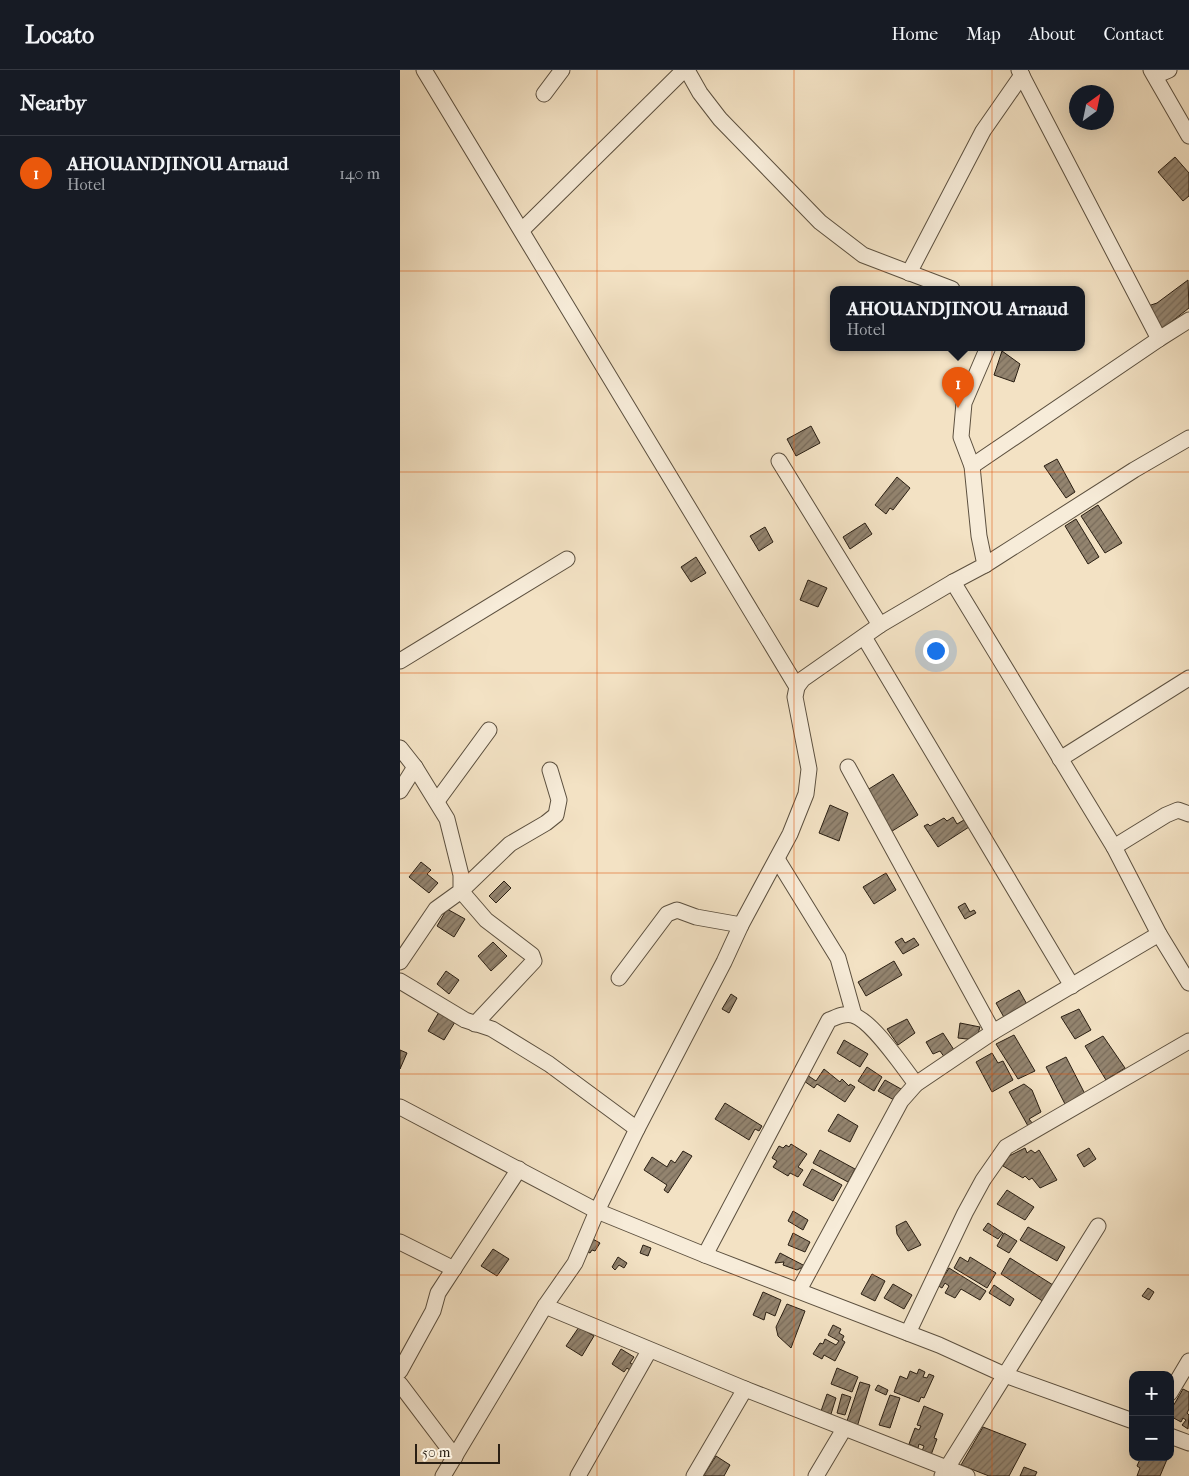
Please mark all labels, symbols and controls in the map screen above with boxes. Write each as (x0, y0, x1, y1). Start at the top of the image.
text: Locato (25, 21, 94, 49)
text: Home (891, 24, 938, 45)
text: Map (966, 24, 1001, 45)
text: About (1029, 24, 1075, 45)
text: Contact (1103, 24, 1164, 45)
north arrow (1069, 85, 1114, 130)
text: Nearby (20, 91, 86, 115)
text: AHOUANDJINOU Arnaud (67, 153, 288, 175)
text: 1 (33, 164, 39, 183)
text: 140 m (339, 164, 380, 183)
text: Hotel (67, 175, 105, 194)
popup (830, 286, 1085, 351)
text: AHOUANDJINOU Arnaud (847, 298, 1068, 320)
text: Hotel (847, 320, 885, 339)
pin: 1 (942, 367, 974, 408)
your location (923, 638, 949, 664)
map controls (1129, 1371, 1174, 1461)
button: + (1129, 1371, 1174, 1416)
button: − (1129, 1416, 1174, 1461)
scale bar (415, 1441, 500, 1464)
text: 50 m (422, 1444, 450, 1461)

